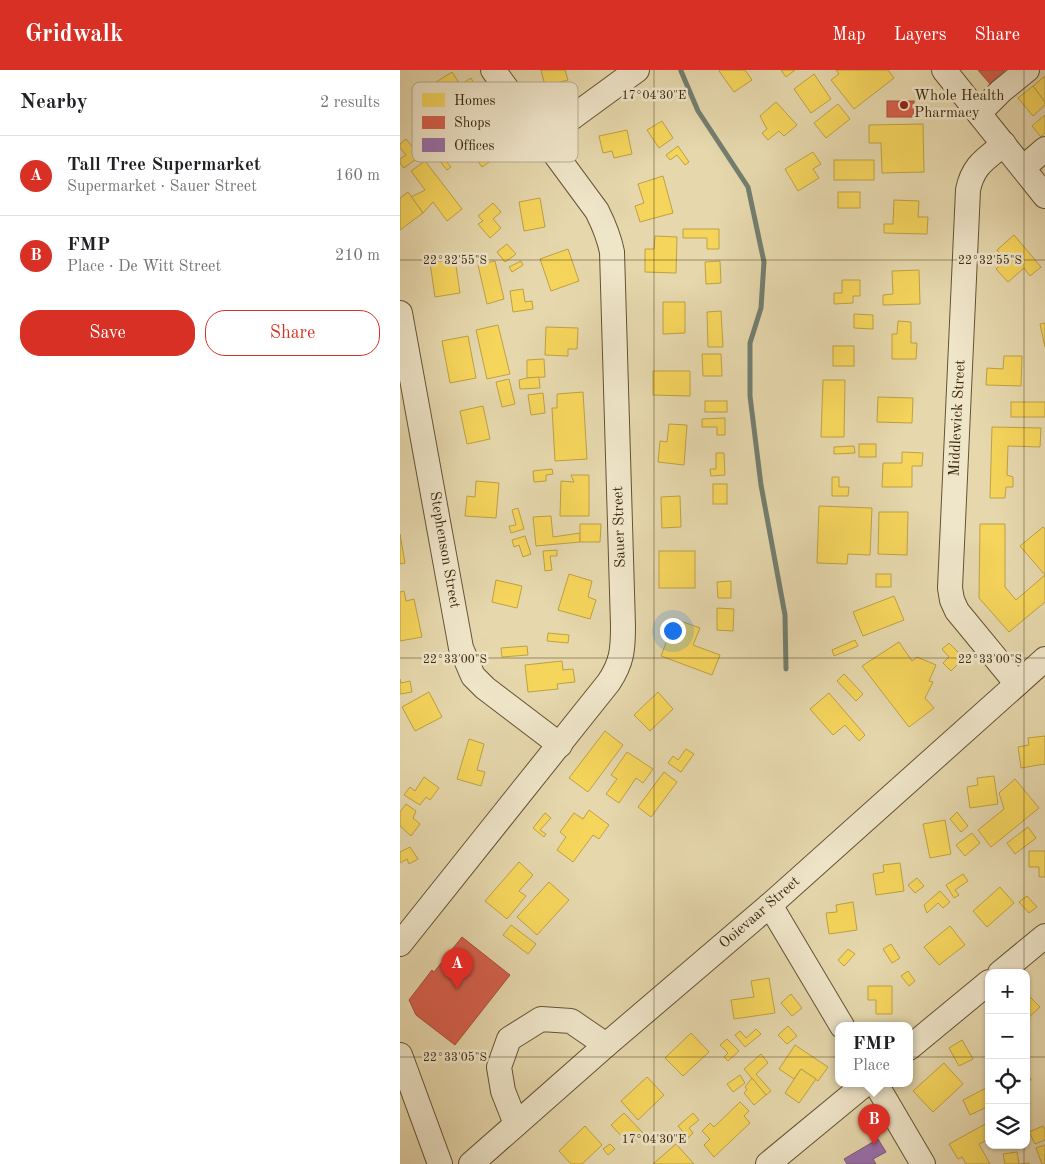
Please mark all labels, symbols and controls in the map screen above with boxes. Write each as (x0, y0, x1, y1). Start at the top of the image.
text: Gridwalk (25, 23, 123, 47)
text: Map (832, 26, 866, 44)
text: Layers (894, 26, 946, 44)
text: Share (974, 26, 1020, 44)
legend (412, 82, 578, 162)
place label: Whole Health Pharmacy (914, 89, 1004, 121)
text: 17°04'30"E (622, 90, 686, 102)
text: Nearby (20, 92, 88, 113)
text: Homes (454, 94, 496, 108)
text: 2 results (320, 95, 380, 111)
marker: Whole Health Pharmacy (898, 99, 910, 111)
text: Shops (454, 116, 491, 130)
text: Offices (454, 139, 494, 153)
text: Tall Tree Supermarket (67, 156, 261, 175)
text: A (30, 168, 42, 184)
text: 160 m (335, 168, 380, 184)
text: Supermarket · Sauer Street (67, 179, 257, 195)
text: FMP (67, 236, 110, 255)
text: B (30, 248, 42, 264)
text: 210 m (335, 248, 380, 264)
text: 22°32'55"S (423, 254, 487, 267)
text: 22°32'55"S (958, 254, 1022, 267)
text: Place · De Witt Street (67, 259, 221, 275)
button: Save (20, 310, 195, 356)
button: Share (205, 310, 380, 356)
street label: Middlewick Street (947, 359, 969, 477)
street label: Sauer Street (611, 486, 629, 568)
street label: Stephenson Street (426, 490, 462, 610)
your location (660, 618, 686, 644)
text: 22°33'00"S (423, 654, 487, 666)
text: 22°33'00"S (958, 654, 1022, 666)
street label: Ooievaar Street (717, 874, 803, 952)
pin: A (441, 948, 473, 989)
map controls (985, 969, 1030, 1149)
button: + (985, 969, 1030, 1014)
button: − (985, 1014, 1030, 1059)
popup (835, 1022, 913, 1087)
text: FMP (853, 1035, 895, 1054)
text: 22°33'05"S (423, 1051, 487, 1064)
text: Place (853, 1058, 890, 1074)
button: locate (985, 1059, 1030, 1104)
pin: B (858, 1104, 890, 1145)
button: layers (985, 1104, 1030, 1149)
text: 17°04'30"E (622, 1134, 686, 1146)

